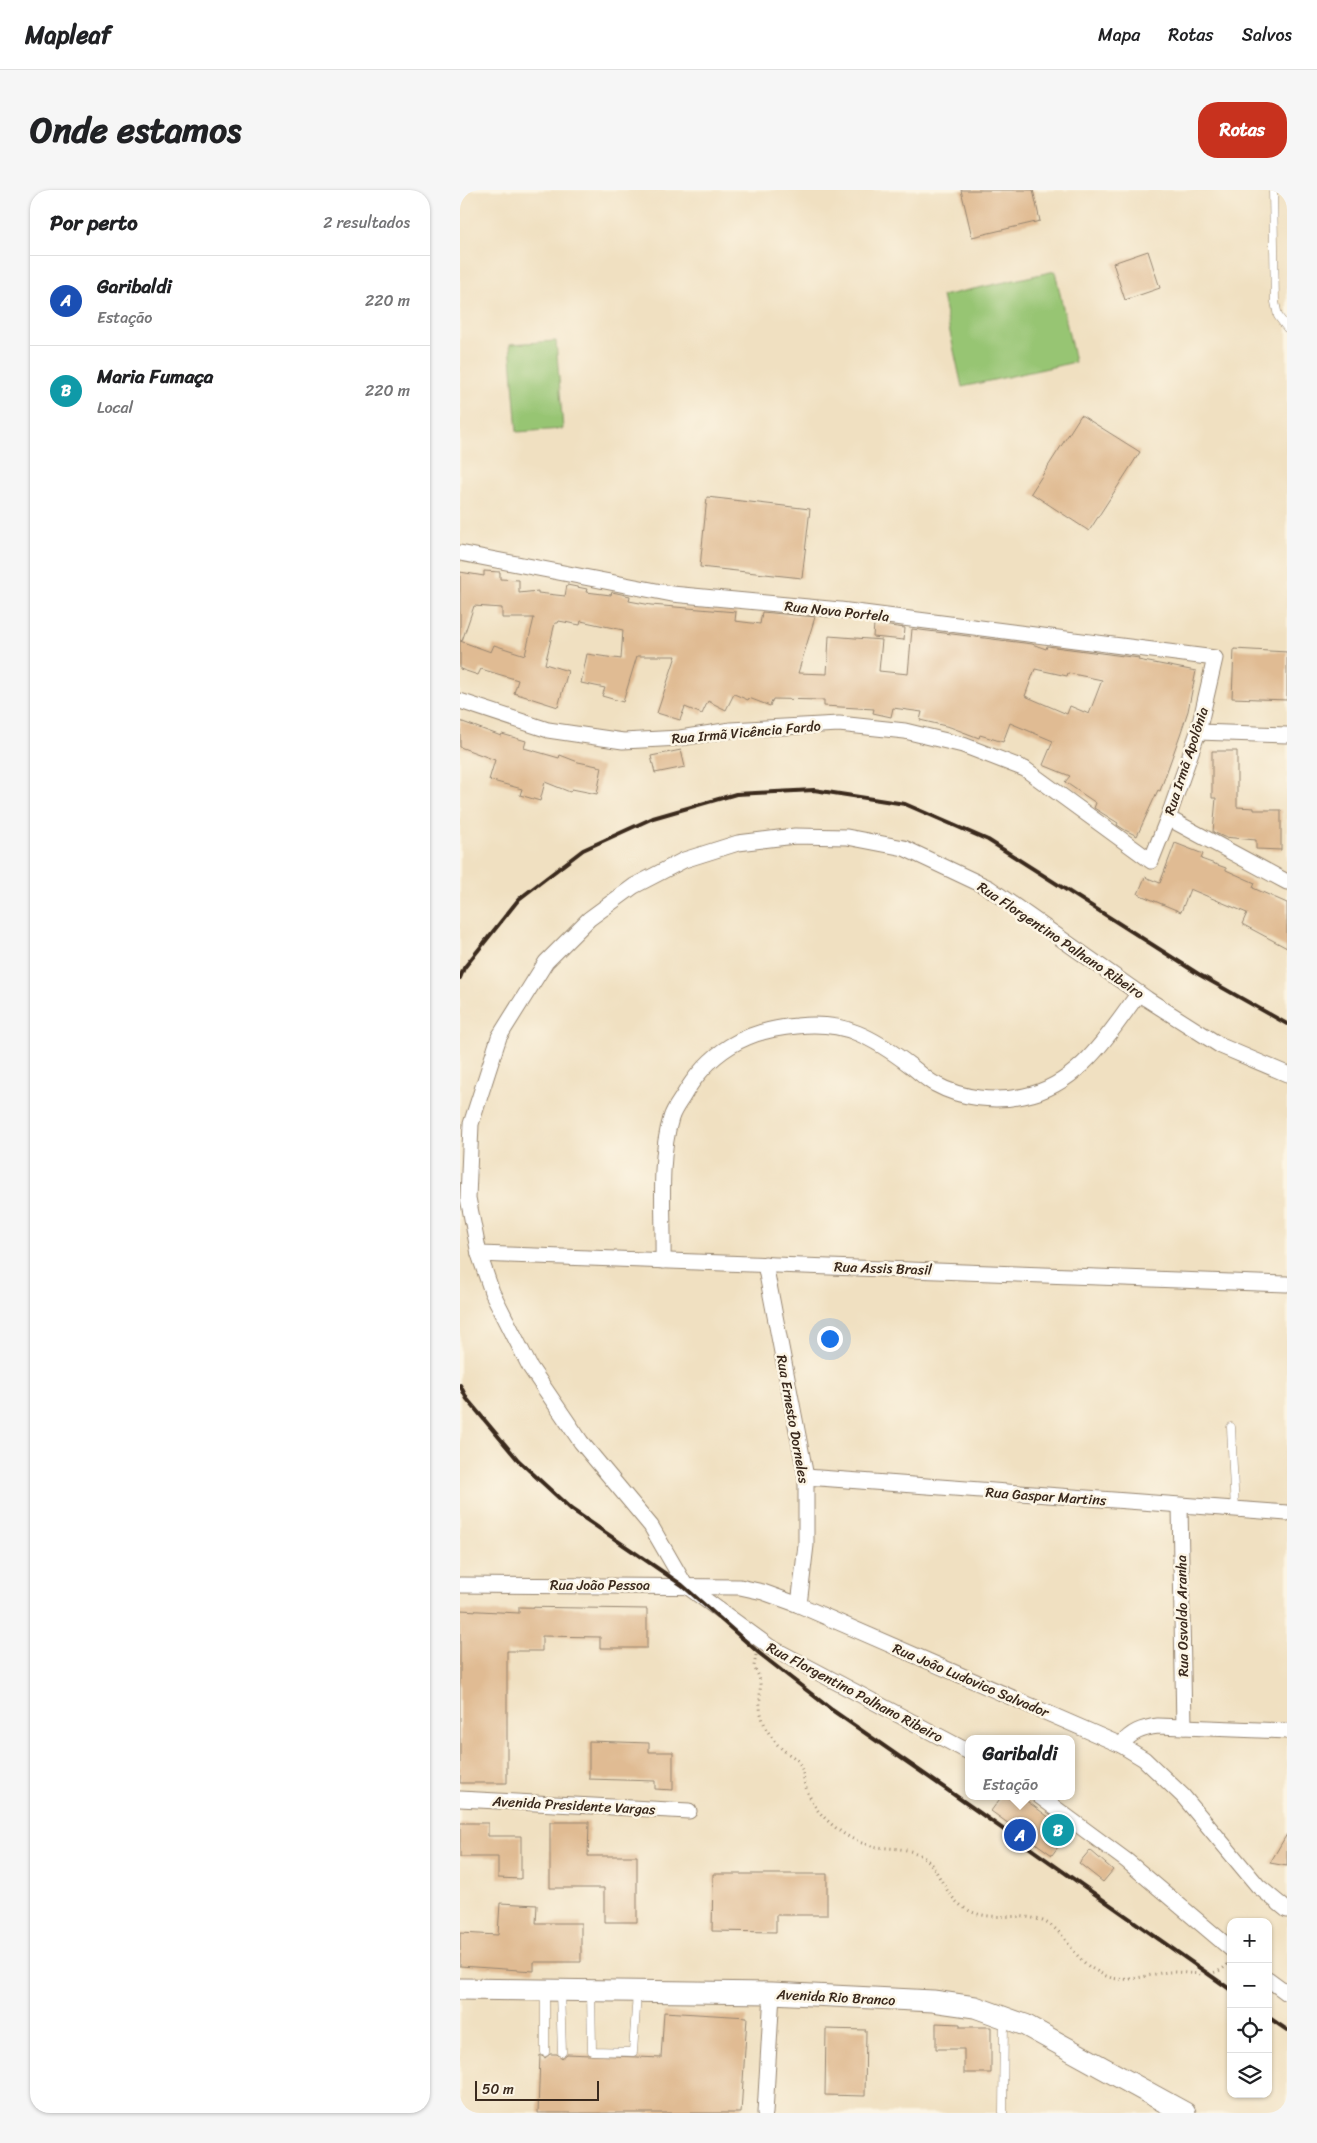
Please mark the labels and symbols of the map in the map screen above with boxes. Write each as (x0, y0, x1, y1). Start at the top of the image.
street label: Rua Nova Portela (783, 594, 890, 629)
street label: Rua Irmã Apolônia (1157, 704, 1216, 819)
street label: Rua Irmã Vicência Fardo (670, 714, 822, 751)
street label: Rua Florgentino Palhano Ribeiro (972, 875, 1149, 1006)
street label: Rua Assis Brasil (834, 1254, 933, 1283)
your location (817, 1326, 843, 1352)
street label: Rua Ernesto Dorneles (769, 1353, 816, 1486)
street label: Rua Gaspar Martins (985, 1480, 1108, 1513)
street label: Rua Osvaldo Aranha (1169, 1555, 1196, 1677)
street label: Rua João Pessoa (550, 1573, 650, 1598)
street label: Rua Florgentino Palhano Ribeiro (762, 1635, 948, 1750)
street label: Rua João Ludovico Salvador (889, 1636, 1054, 1725)
street label: Avenida Presidente Vargas (491, 1789, 657, 1822)
pin: B (1042, 1811, 1074, 1849)
pin: A (1004, 1816, 1036, 1854)
street label: Avenida Rio Branco (775, 1982, 896, 2013)
scale bar (475, 2078, 599, 2101)

